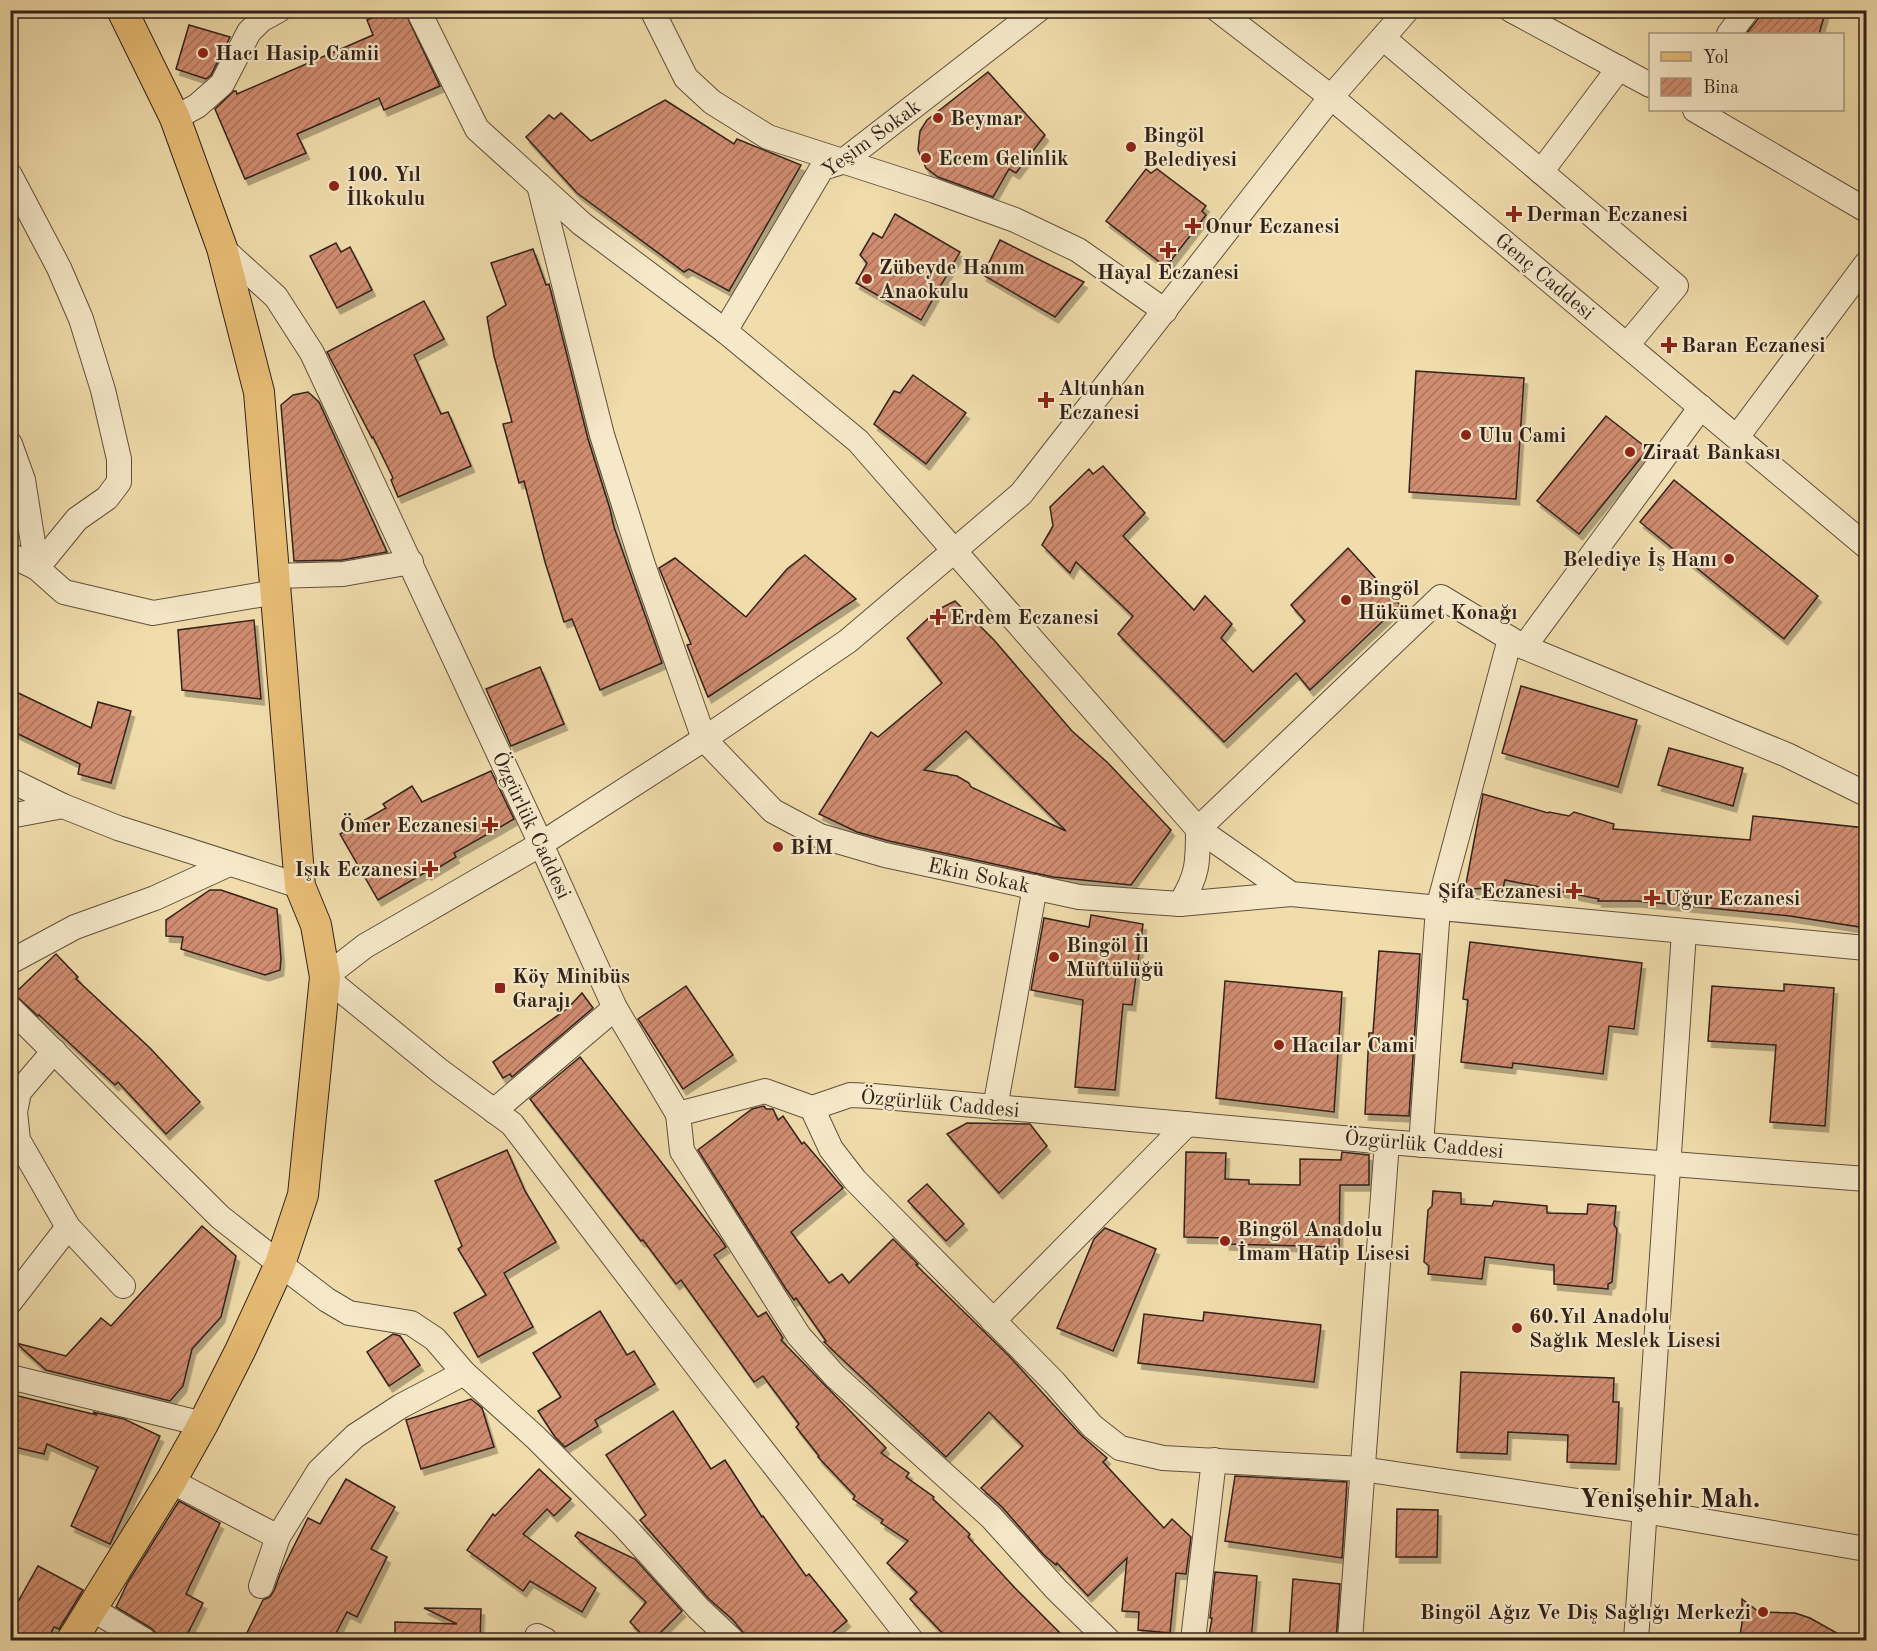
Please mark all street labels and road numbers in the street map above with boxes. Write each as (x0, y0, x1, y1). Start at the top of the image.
street label: Yeşim Sokak (819, 96, 925, 182)
street label: Genç Caddesi (1491, 230, 1598, 324)
street label: Özgürlük Caddesi (487, 747, 578, 902)
street label: Ekin Sokak (926, 855, 1032, 898)
street label: Özgürlük Caddesi (859, 1083, 1021, 1122)
street label: Özgürlük Caddesi (1343, 1124, 1505, 1163)

